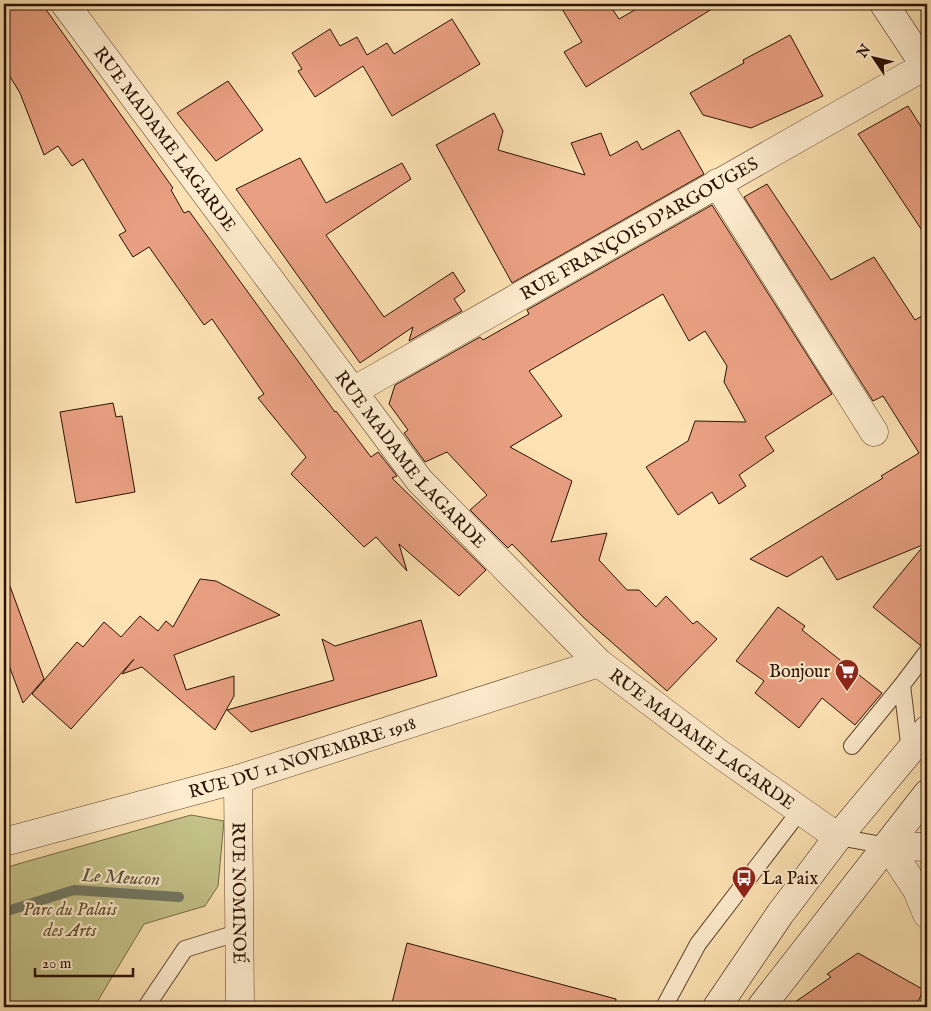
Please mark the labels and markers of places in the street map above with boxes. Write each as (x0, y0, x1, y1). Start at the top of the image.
supermarket icon: Bonjour (834, 658, 860, 692)
place label: Bonjour (769, 661, 830, 684)
bus stop icon: La Paix (731, 865, 757, 899)
place label: La Paix (762, 868, 818, 891)

